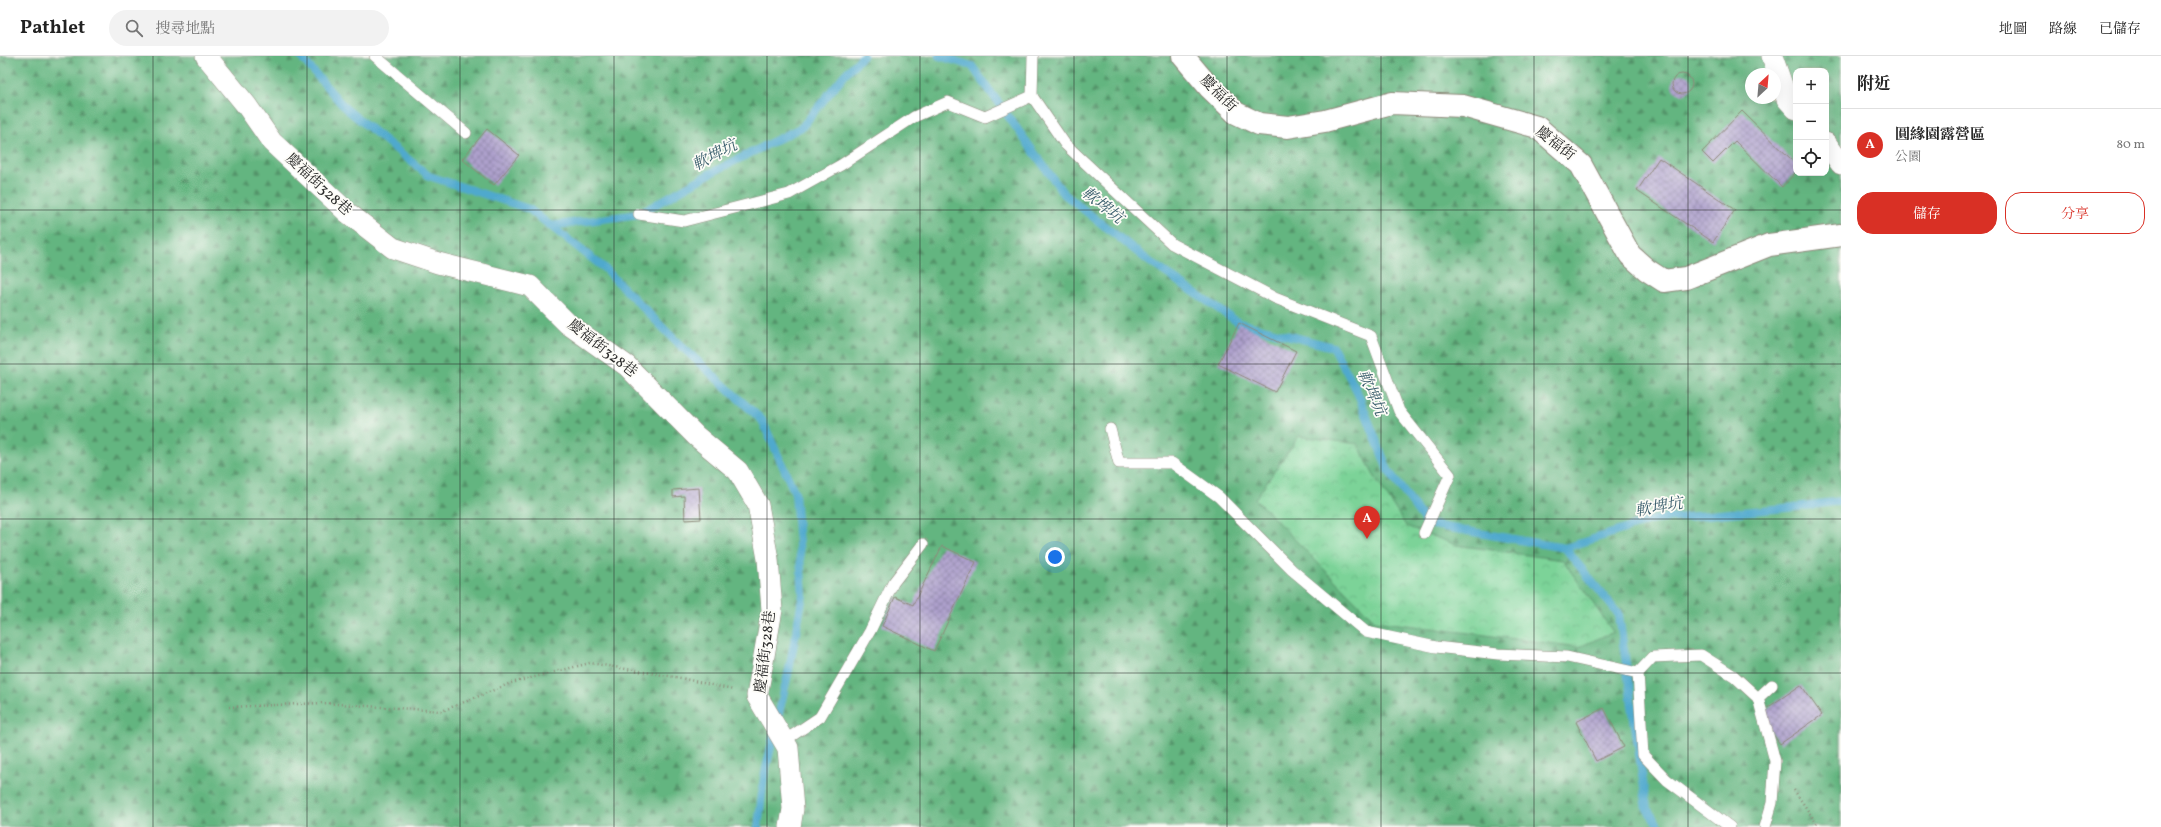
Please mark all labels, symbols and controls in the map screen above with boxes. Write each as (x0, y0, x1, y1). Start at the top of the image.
search box (109, 10, 389, 46)
text: Pathlet (20, 15, 85, 41)
icon: search (123, 17, 145, 39)
text: 搜尋地點 (155, 19, 215, 40)
text: 地圖 (1999, 20, 2027, 39)
text: 路線 (2049, 20, 2077, 39)
text: 已儲存 (2099, 20, 2141, 39)
north arrow (1745, 68, 1781, 104)
map controls (1793, 68, 1829, 176)
button: + (1793, 68, 1829, 104)
street label: 慶福街 (1195, 71, 1241, 117)
text: 附近 (1857, 73, 1891, 96)
button: − (1793, 104, 1829, 140)
street label: 慶福街 (1531, 122, 1579, 166)
text: 圓緣園露營區 (1895, 125, 1985, 146)
water label: 軟埤坑 (689, 134, 743, 177)
text: A (1865, 136, 1875, 154)
text: 80 m (2116, 136, 2145, 154)
button: locate (1793, 140, 1829, 176)
street label: 慶福街328巷 (280, 149, 356, 221)
text: 公園 (1895, 149, 1921, 167)
water label: 軟埤坑 (1076, 183, 1129, 231)
button: 儲存 (1857, 192, 1997, 234)
button: 分享 (2005, 192, 2145, 234)
street label: 慶福街328巷 (563, 315, 641, 383)
water label: 軟埤坑 (1351, 367, 1392, 421)
water label: 軟埤坑 (1633, 493, 1687, 523)
pin: A (1354, 506, 1380, 539)
your location (1045, 547, 1065, 567)
street label: 慶福街328巷 (750, 609, 782, 695)

